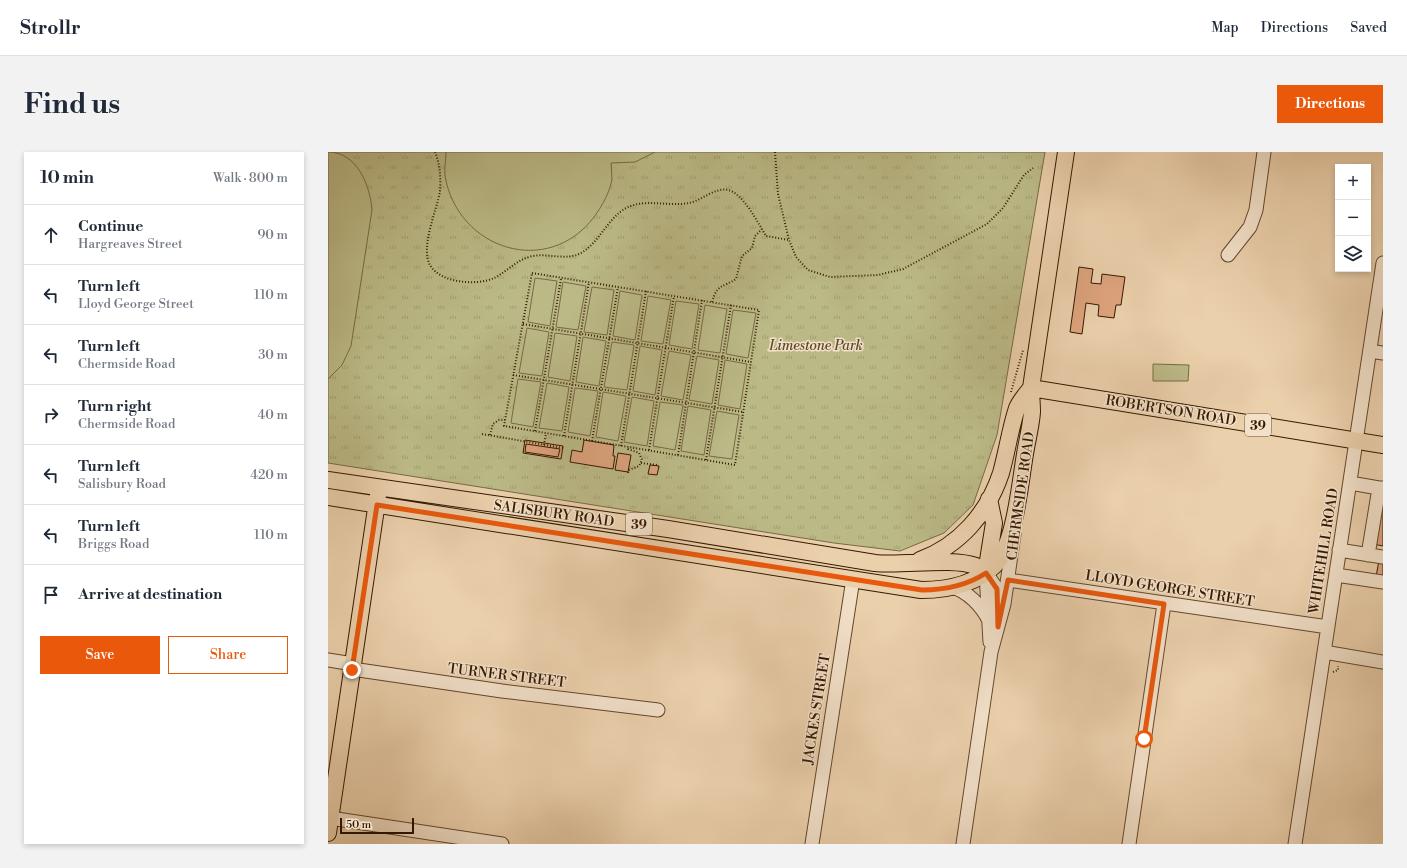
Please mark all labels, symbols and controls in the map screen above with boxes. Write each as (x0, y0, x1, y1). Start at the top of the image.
text: Strollr (20, 16, 81, 40)
text: Map (1211, 19, 1239, 37)
text: Directions (1261, 19, 1328, 37)
text: Saved (1350, 19, 1387, 37)
button: Directions (1277, 85, 1383, 123)
text: Find us (24, 87, 120, 122)
map controls (1335, 164, 1371, 272)
button: + (1335, 164, 1371, 200)
text: 10 min (40, 167, 94, 189)
text: Walk · 800 m (213, 170, 288, 186)
button: − (1335, 200, 1371, 236)
text: Continue (78, 217, 143, 236)
icon: ahead (40, 224, 62, 246)
text: 90 m (257, 227, 288, 243)
text: Hargreaves Street (78, 236, 183, 252)
button: layers (1335, 236, 1371, 272)
text: Turn left (78, 277, 140, 296)
icon: left (40, 284, 62, 306)
text: 110 m (254, 287, 288, 303)
text: Lloyd George Street (78, 296, 194, 312)
text: Turn left (78, 337, 140, 356)
park label: Limestone Park (768, 337, 863, 355)
icon: left (40, 344, 62, 366)
text: 30 m (258, 347, 288, 363)
text: Chermside Road (78, 356, 175, 372)
street label: ROBERTSON ROAD (1104, 392, 1238, 430)
text: Turn right (78, 397, 152, 416)
icon: right (40, 404, 62, 426)
text: 40 m (258, 407, 288, 423)
road number: 39 (1245, 414, 1271, 436)
text: Chermside Road (78, 416, 175, 432)
street label: CHERMSIDE ROAD (1003, 431, 1039, 562)
text: Turn left (78, 457, 140, 476)
icon: left (40, 464, 62, 486)
text: 420 m (250, 467, 288, 483)
text: Salisbury Road (78, 476, 166, 492)
street label: WHITEHILL ROAD (1305, 487, 1343, 616)
street label: SALISBURY ROAD (492, 497, 615, 531)
road number: 39 (626, 513, 652, 535)
text: Turn left (78, 517, 140, 536)
icon: left (40, 524, 62, 546)
text: 110 m (254, 527, 288, 543)
text: Briggs Road (78, 536, 149, 552)
street label: LLOYD GEORGE STREET (1084, 567, 1256, 611)
icon: arrive (40, 584, 62, 606)
text: Arrive at destination (78, 585, 222, 604)
button: Save (40, 636, 160, 674)
button: Share (168, 636, 288, 674)
street label: JACKES STREET (799, 652, 835, 767)
street label: TURNER STREET (447, 660, 567, 692)
route end (343, 661, 361, 679)
route start (1135, 730, 1153, 748)
scale bar (340, 816, 414, 835)
text: 50 m (346, 818, 371, 832)

